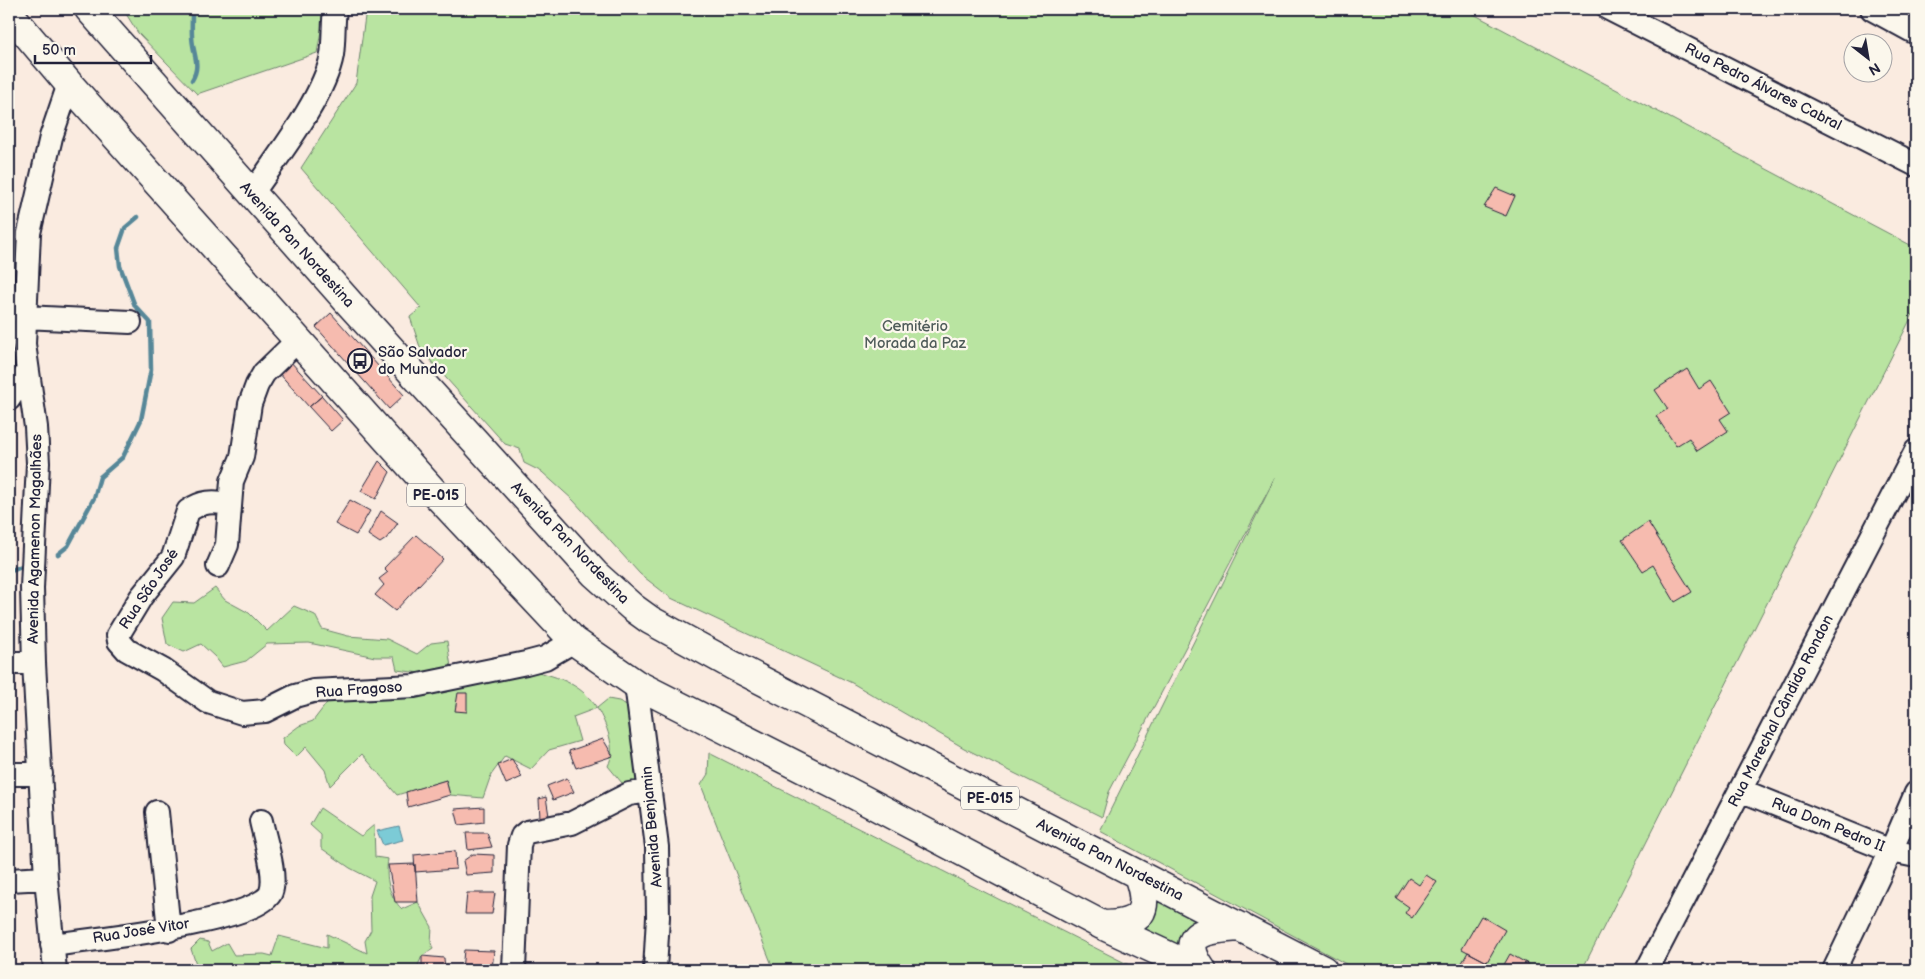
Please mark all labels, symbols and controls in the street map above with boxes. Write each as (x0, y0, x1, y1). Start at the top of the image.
scale bar (35, 32, 151, 64)
north arrow (1842, 32, 1892, 82)
street label: Rua Pedro Álvares Cabral (1681, 39, 1845, 135)
text: 50 m (42, 41, 76, 60)
text: N (1866, 59, 1883, 79)
street label: Avenida Pan Nordestina (236, 178, 358, 312)
park label: Cemitério Morada da Paz (864, 317, 967, 353)
place label: São Salvador do Mundo (378, 343, 467, 379)
bus stop icon: São Salvador do Mundo (347, 348, 373, 374)
street label: Avenida Agamenon Magalhães (24, 433, 46, 644)
street label: Avenida Pan Nordestina (507, 478, 633, 608)
road number: PE-015 (407, 484, 465, 506)
street label: Rua São José (115, 545, 183, 633)
street label: Rua Marechal Cândido Rondon (1724, 612, 1838, 810)
street label: Rua Fragoso (315, 677, 403, 703)
street label: Avenida Benjamin (637, 765, 667, 889)
road number: PE-015 (961, 786, 1019, 810)
street label: Rua Dom Pedro II (1769, 794, 1888, 857)
street label: Avenida Pan Nordestina (1033, 815, 1187, 905)
street label: Rua José Vitor (91, 914, 191, 948)

